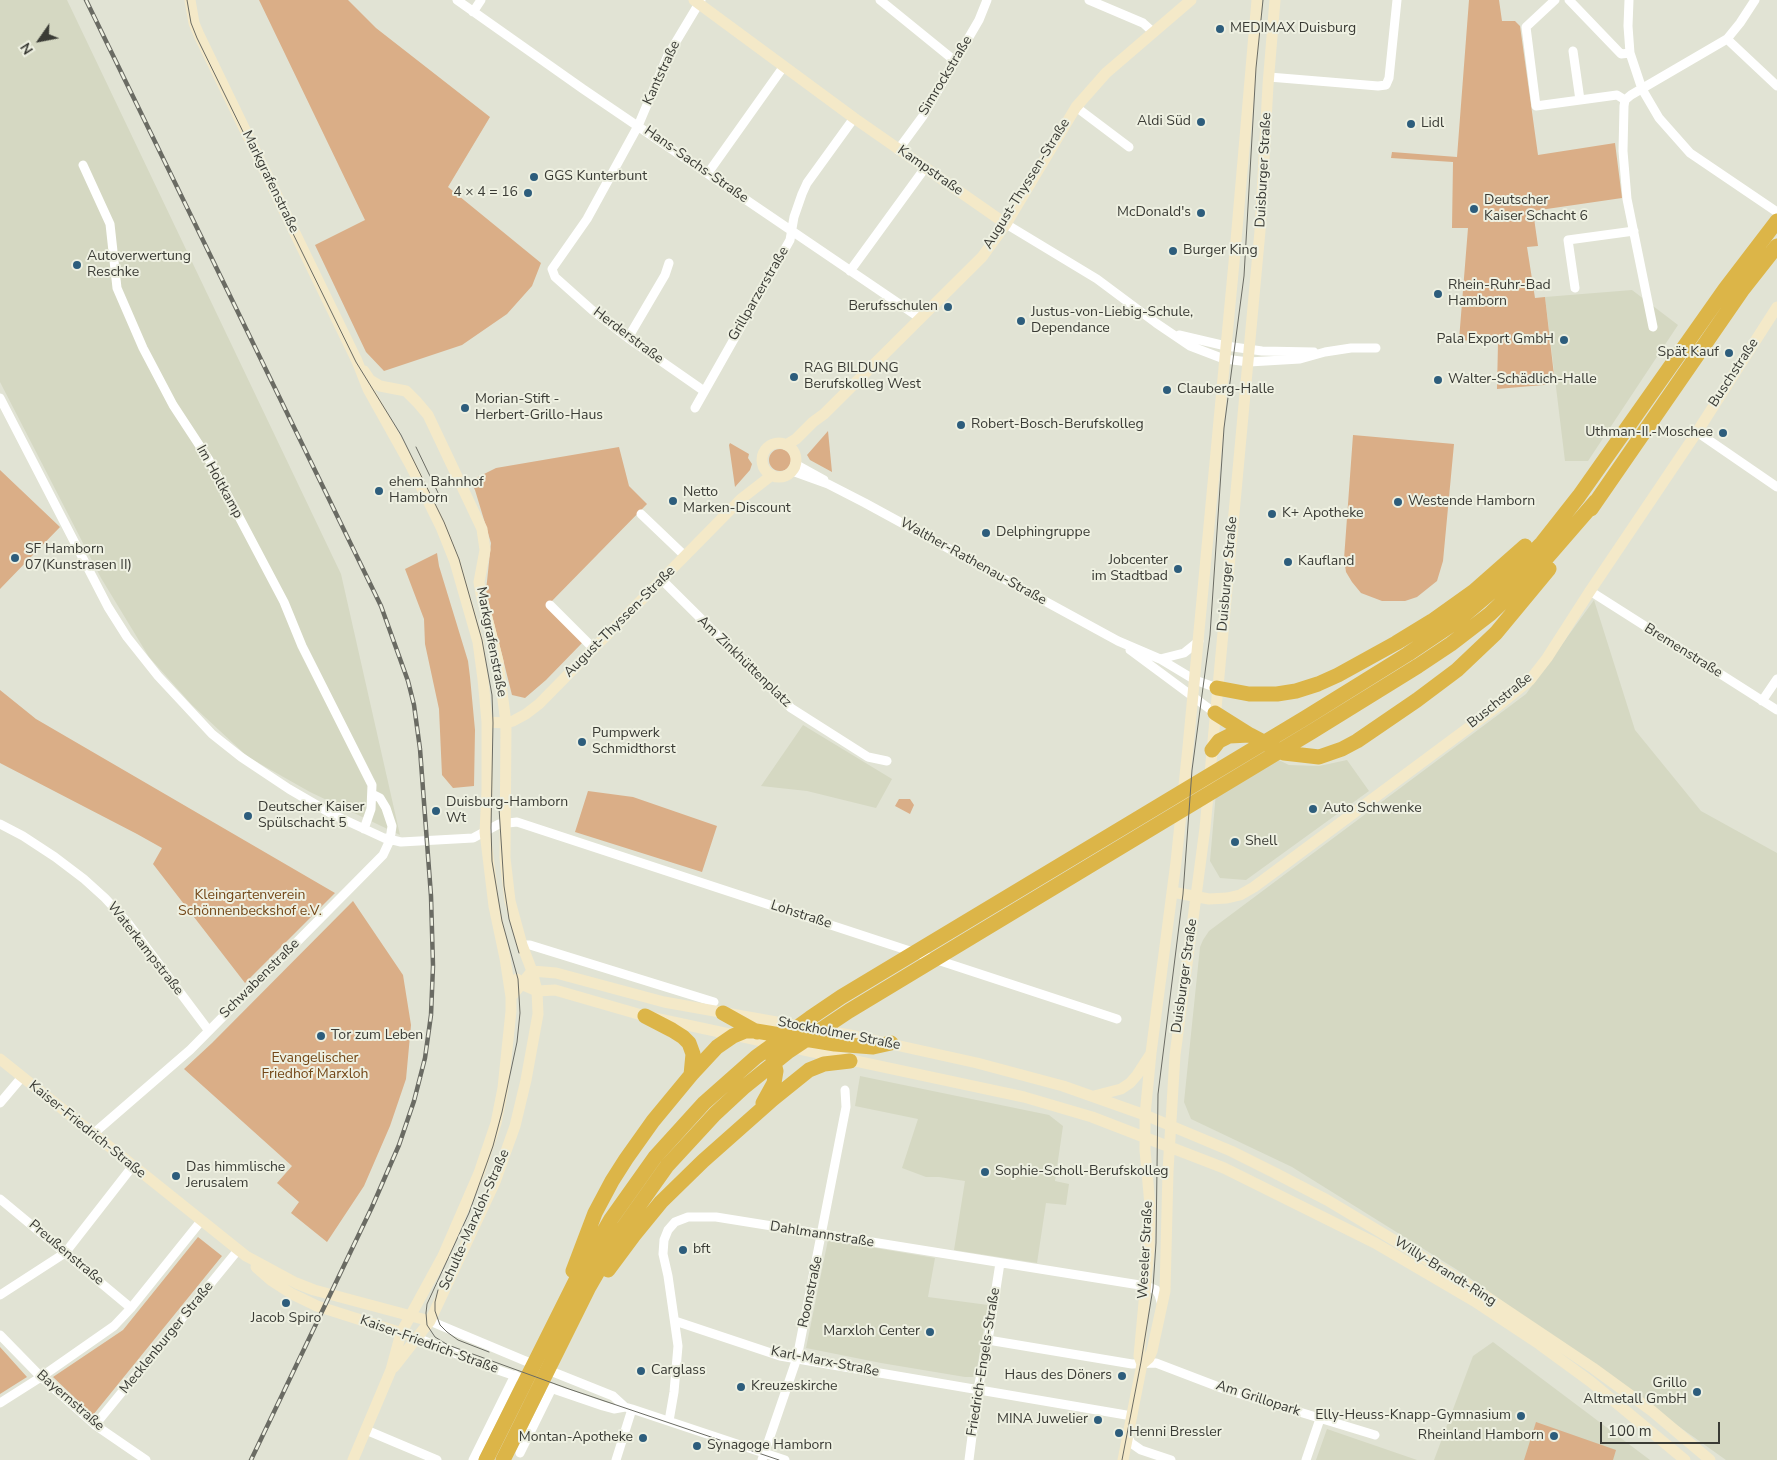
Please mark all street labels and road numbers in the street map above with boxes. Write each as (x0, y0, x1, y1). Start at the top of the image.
street label: Simrockstraße (916, 33, 976, 119)
street label: Kantstraße (640, 38, 684, 108)
street label: Duisburger Straße (1253, 112, 1275, 228)
street label: August-Thyssen-Straße (980, 116, 1074, 252)
street label: Hans-Sachs-Straße (641, 123, 751, 207)
street label: Markgrafenstraße (238, 128, 302, 236)
street label: Kampstraße (894, 142, 966, 200)
street label: Grillparzerstraße (725, 244, 793, 344)
street label: Herderstraße (590, 304, 666, 368)
street label: Buschstraße (1706, 336, 1762, 410)
street label: Im Holtkamp (192, 442, 246, 522)
street label: Walther-Rathenau-Straße (897, 515, 1049, 609)
street label: Duisburger Straße (1215, 516, 1241, 632)
street label: August-Thyssen-Straße (561, 563, 679, 681)
street label: Markgrafenstraße (472, 586, 510, 698)
street label: Am Zinkhüttenplatz (694, 613, 794, 711)
street label: Bremenstraße (1641, 620, 1725, 682)
street label: Buschstraße (1464, 670, 1536, 732)
street label: Lohstraße (768, 897, 834, 933)
street label: Waterkampstraße (103, 899, 187, 999)
street label: Duisburger Straße (1169, 918, 1201, 1034)
street label: Schwabenstraße (217, 936, 303, 1022)
street label: Stockholmer Straße (776, 1014, 902, 1054)
street label: Kaiser-Friedrich-Straße (25, 1078, 149, 1182)
street label: Schulte-Marxloh-Straße (436, 1147, 514, 1293)
street label: Weseler Straße (1135, 1200, 1157, 1300)
street label: Preußenstraße (25, 1217, 107, 1289)
street label: Dahlmannstraße (769, 1218, 875, 1252)
street label: Willy-Brandt-Ring (1391, 1234, 1499, 1310)
street label: Roonstraße (795, 1255, 827, 1329)
street label: Mecklenburger Straße (117, 1279, 217, 1397)
street label: Friedrich-Engels-Straße (964, 1287, 1004, 1437)
street label: Kaiser-Friedrich-Straße (358, 1312, 500, 1378)
street label: Karl-Marx-Straße (769, 1343, 881, 1381)
street label: Bayernstraße (33, 1367, 107, 1435)
street label: Am Grillopark (1214, 1377, 1302, 1421)

